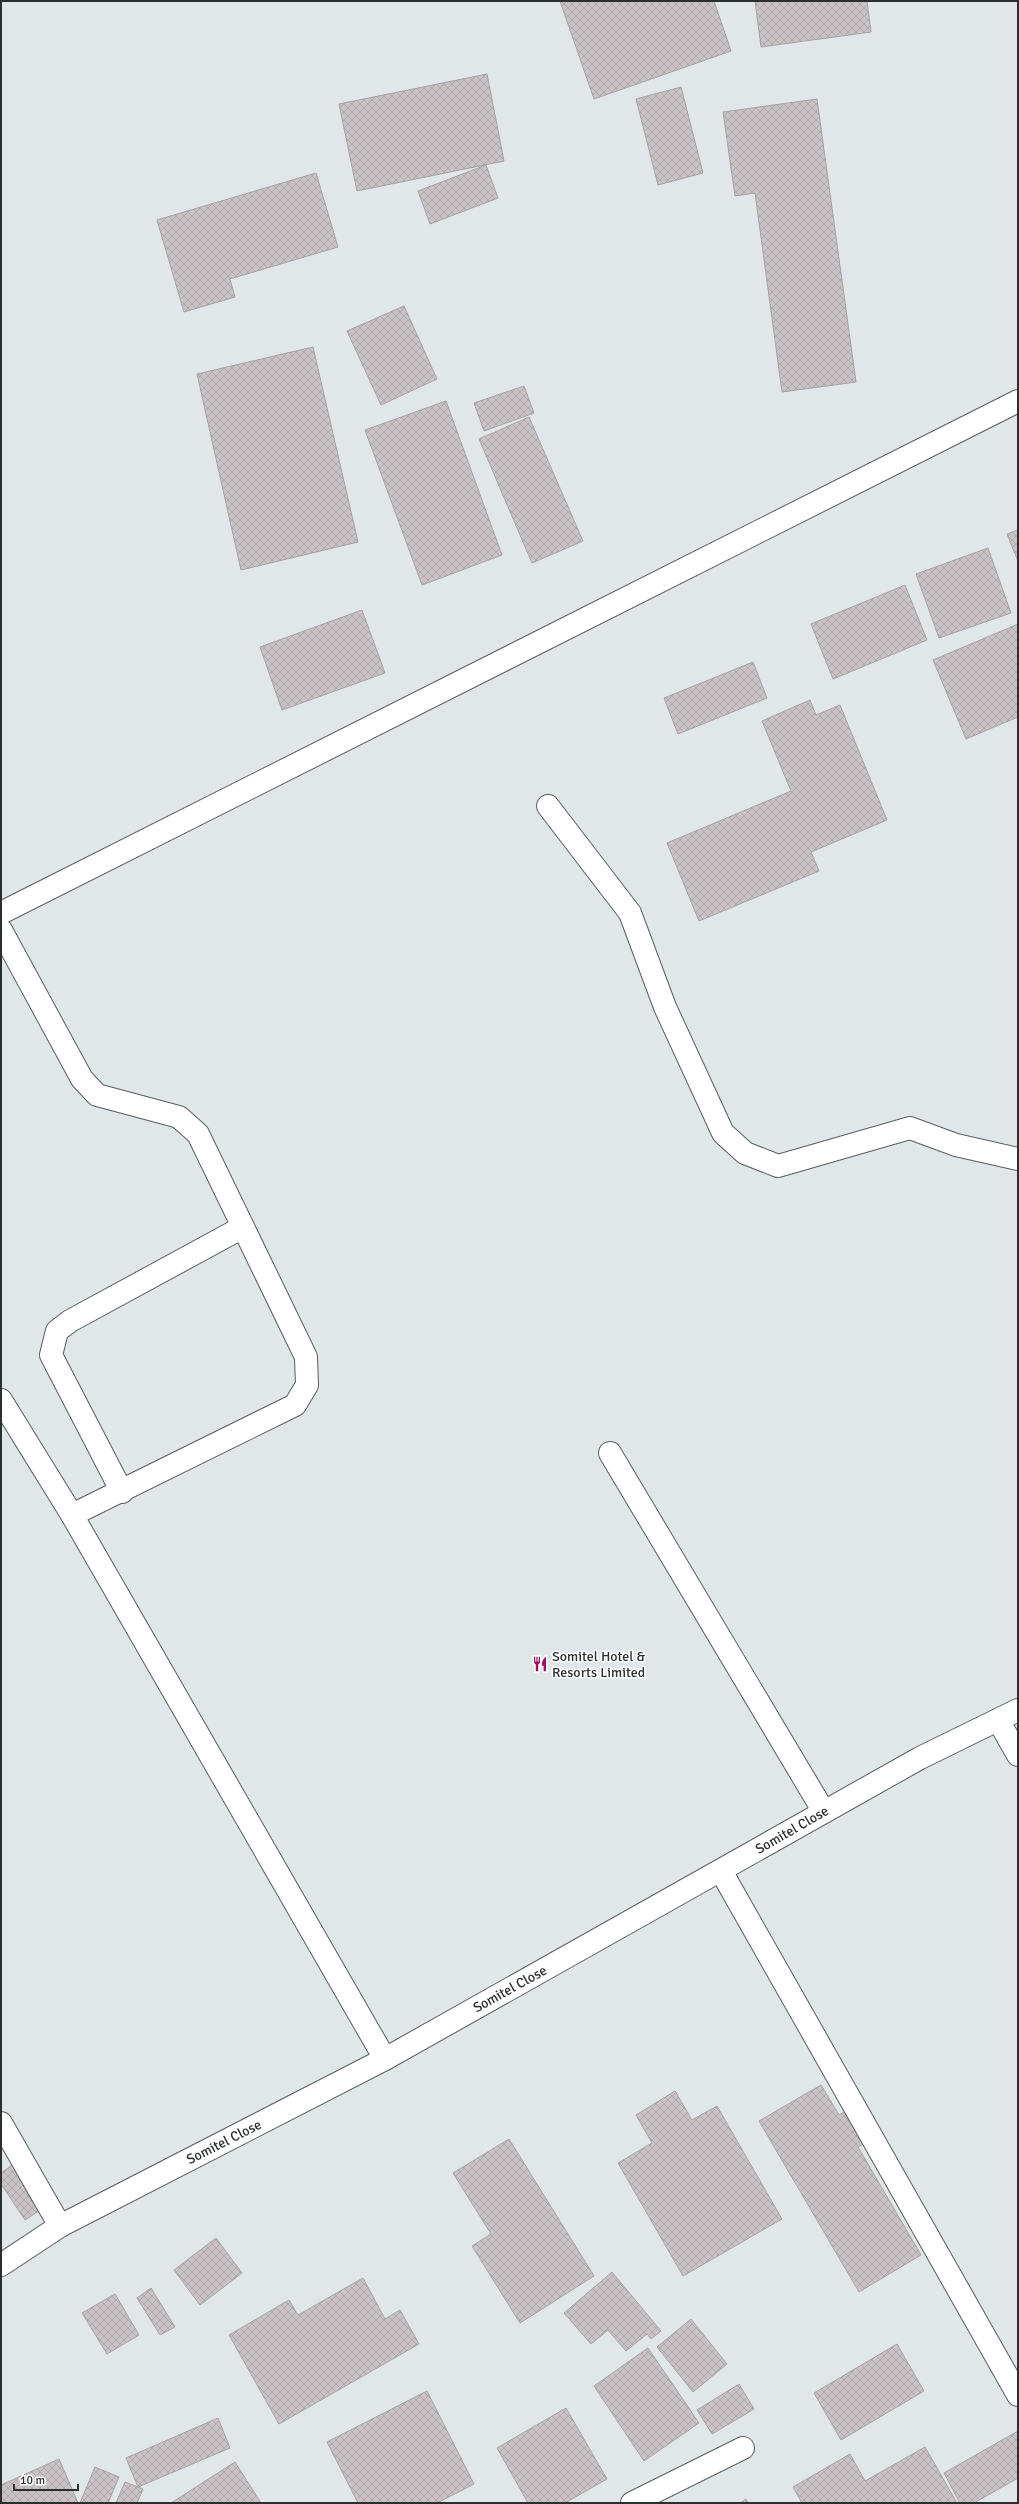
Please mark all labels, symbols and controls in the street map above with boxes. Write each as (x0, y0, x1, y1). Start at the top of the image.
place label: Somitel Hotel & Resorts Limited (552, 1648, 645, 1681)
restaurant icon: Somitel Hotel & Resorts Limited (531, 1655, 549, 1673)
street label: Somitel Close (752, 1802, 832, 1858)
street label: Somitel Close (470, 1962, 550, 2016)
street label: Somitel Close (184, 2116, 264, 2168)
scale bar (14, 2466, 78, 2492)
text: 10 m (20, 2473, 45, 2488)

